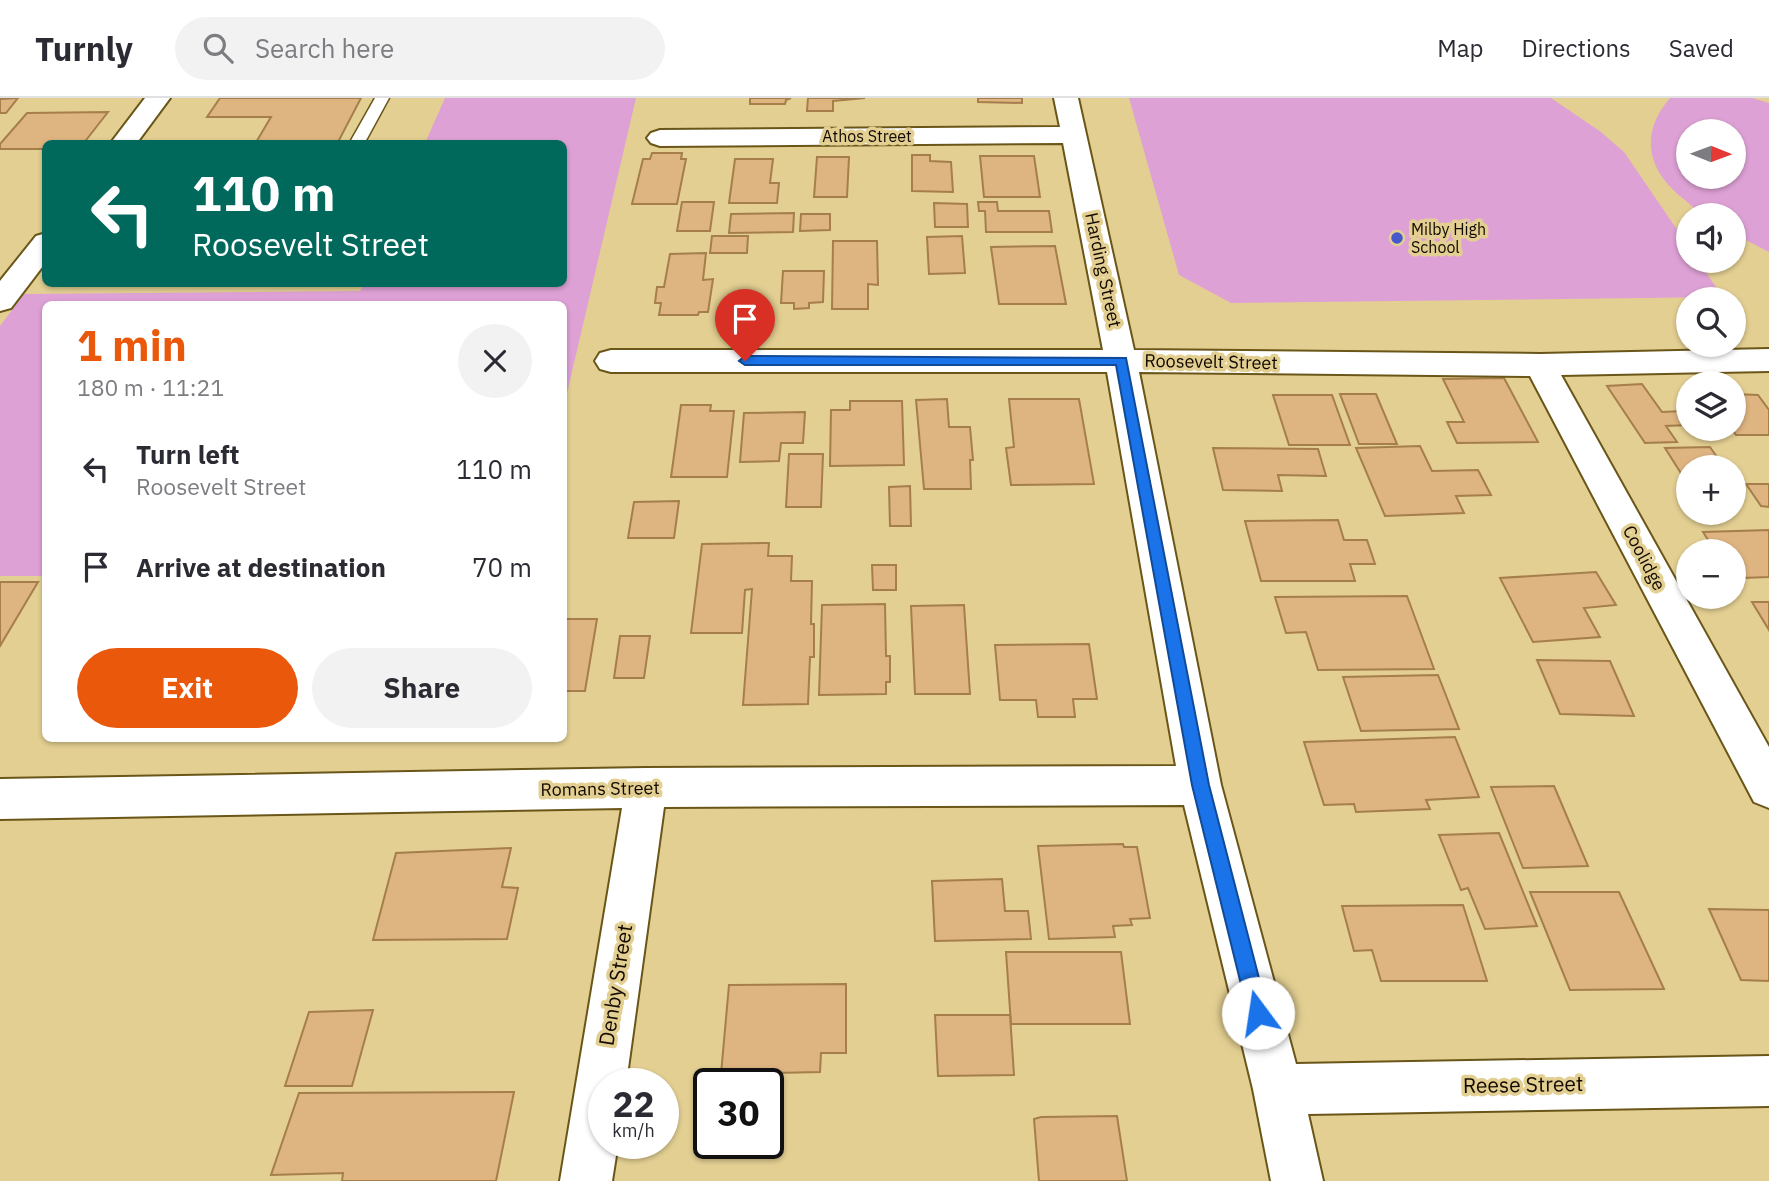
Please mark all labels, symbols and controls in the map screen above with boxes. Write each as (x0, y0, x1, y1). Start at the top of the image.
search box (175, 17, 665, 80)
text: Turnly (35, 27, 133, 70)
icon: search (199, 29, 237, 67)
text: Search here (255, 31, 394, 65)
text: Map (1437, 32, 1483, 64)
text: Directions (1521, 32, 1631, 64)
text: Saved (1669, 32, 1734, 64)
north arrow (1676, 119, 1746, 189)
map controls (1676, 119, 1746, 609)
street label: Athos Street (822, 126, 912, 146)
text: 110 m (192, 161, 336, 224)
icon: left (77, 168, 168, 259)
button: sound (1676, 203, 1746, 273)
street label: Harding Street (1080, 210, 1127, 330)
place label: Milby High School (1411, 219, 1486, 257)
text: Roosevelt Street (192, 223, 429, 265)
marker: Milby High School (1389, 230, 1405, 246)
button: search (1676, 287, 1746, 357)
pin (715, 289, 775, 361)
icon: arrive (726, 300, 764, 338)
text: 1 min (77, 318, 187, 373)
button: close (458, 324, 532, 398)
street label: Roosevelt Street (1144, 349, 1278, 374)
button: layers (1676, 371, 1746, 441)
text: 180 m · 11:21 (77, 372, 224, 402)
text: Turn left (136, 437, 239, 471)
icon: left (77, 450, 115, 488)
text: 110 m (456, 452, 532, 486)
button: + (1676, 455, 1746, 525)
text: Roosevelt Street (136, 471, 306, 501)
street label: Coolidge (1618, 521, 1671, 594)
button: − (1676, 539, 1746, 609)
icon: arrive (77, 548, 115, 586)
text: Arrive at destination (136, 550, 386, 584)
text: 70 m (472, 550, 532, 584)
button: Exit (77, 648, 298, 728)
button: Share (312, 648, 532, 728)
street label: Romans Street (540, 776, 660, 801)
street label: Denby Street (592, 922, 638, 1048)
position arrow (1221, 976, 1295, 1050)
speed limit sign: 30 (693, 1068, 784, 1159)
street label: Reese Street (1462, 1069, 1583, 1099)
text: 22 (612, 1081, 655, 1127)
text: km/h (612, 1119, 655, 1142)

